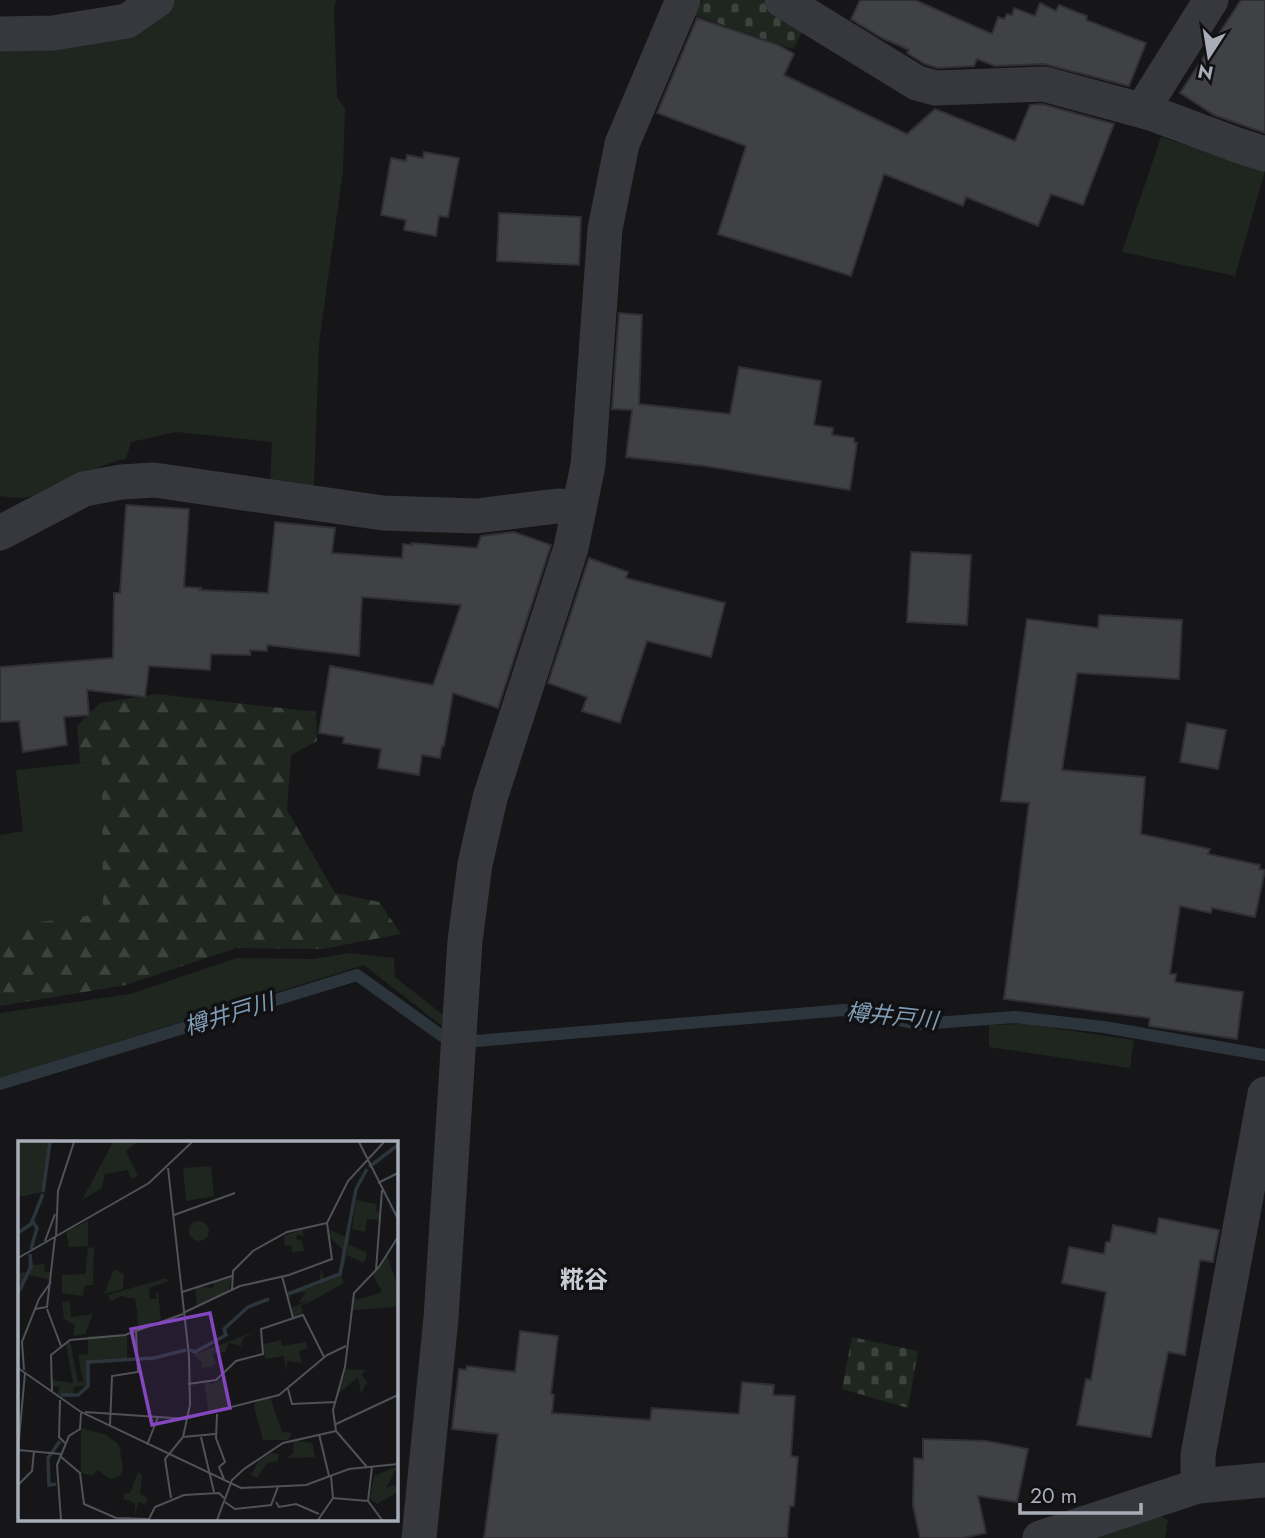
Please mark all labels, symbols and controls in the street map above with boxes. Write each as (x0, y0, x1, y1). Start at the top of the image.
north arrow (1174, 21, 1244, 91)
text: N (1195, 57, 1216, 87)
water label: 樽井戸川 (180, 983, 281, 1044)
water label: 樽井戸川 (844, 994, 943, 1038)
inset map (18, 1141, 397, 1520)
district label: 糀谷 (560, 1262, 608, 1297)
scale bar (1020, 1472, 1141, 1516)
text: 20 m (1030, 1481, 1077, 1511)

